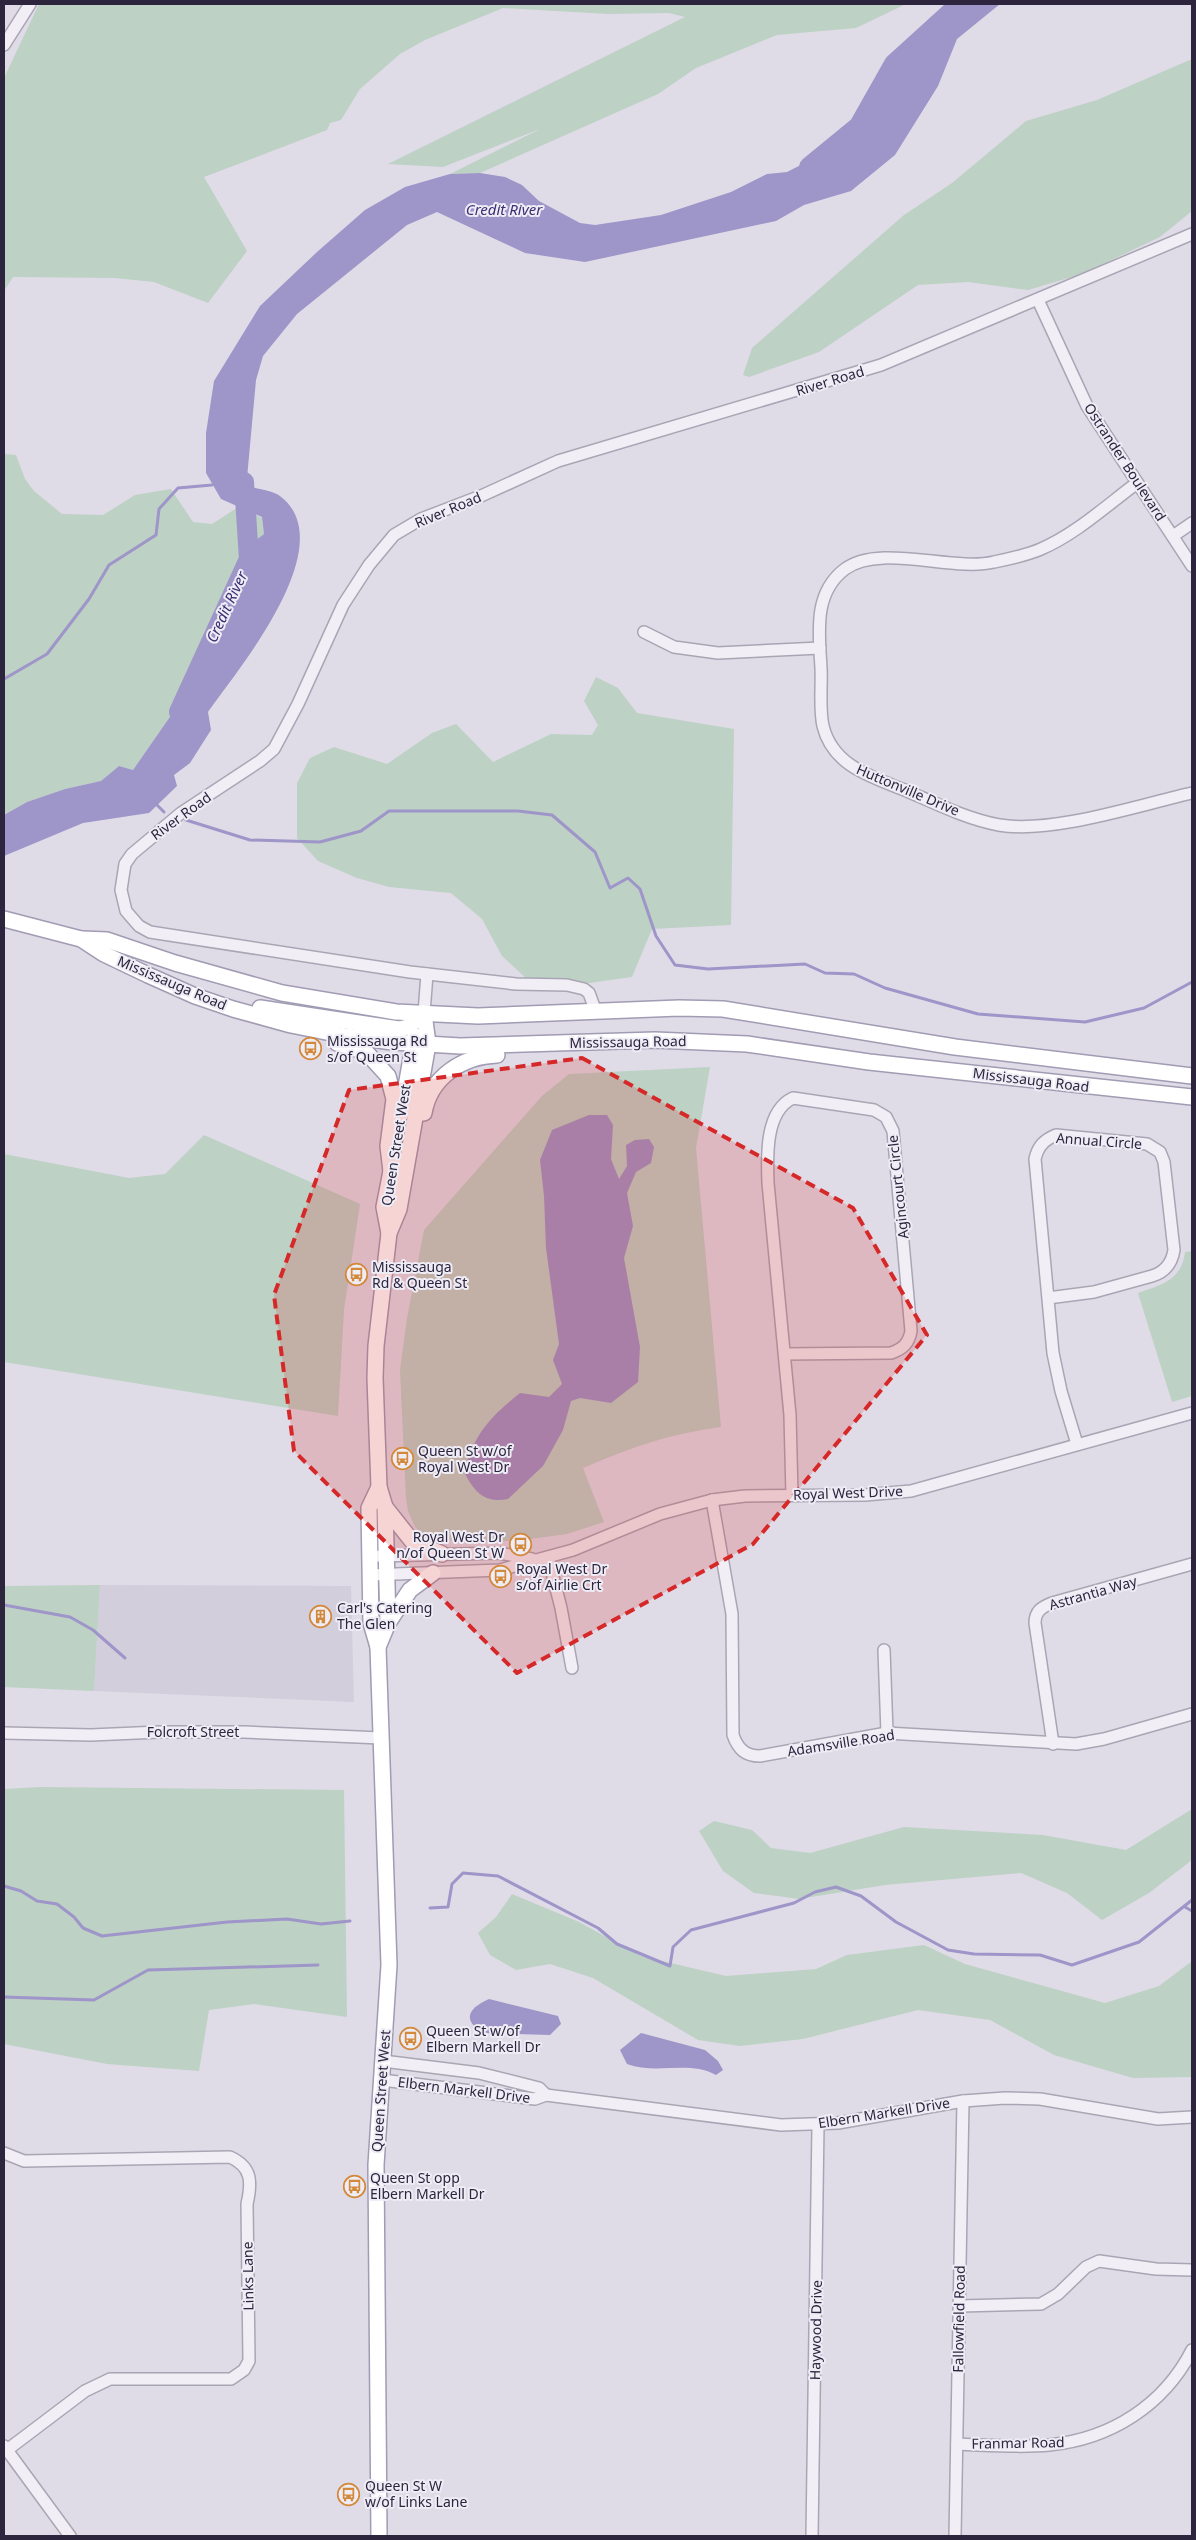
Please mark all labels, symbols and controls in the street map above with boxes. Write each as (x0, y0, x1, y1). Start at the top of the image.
water label: Credit River (466, 199, 543, 219)
street label: River Road (793, 361, 866, 400)
street label: Ostrander Boulevard (1080, 399, 1171, 524)
street label: River Road (412, 487, 484, 532)
water label: Credit River (201, 567, 252, 645)
street label: Huttonville Drive (854, 759, 963, 820)
street label: River Road (147, 787, 215, 844)
street label: Mississauga Road (115, 951, 230, 1014)
place label: Mississauga Rd s/of Queen St (327, 1031, 428, 1066)
street label: Mississauga Road (569, 1031, 687, 1052)
bus stop icon: Mississauga Rd s/of Queen St (299, 1037, 323, 1061)
street label: Mississauga Road (972, 1063, 1090, 1096)
street label: Queen Street West (377, 1083, 414, 1207)
street label: Annual Circle (1055, 1128, 1143, 1153)
street label: Agincourt Circle (883, 1134, 912, 1240)
place label: Mississauga Rd & Queen St (372, 1257, 467, 1292)
bus stop icon: Mississauga Rd & Queen St (344, 1263, 368, 1287)
place label: Queen St w/of Royal West Dr (418, 1441, 513, 1476)
bus stop icon: Queen St w/of Royal West Dr (390, 1447, 414, 1471)
street label: Royal West Drive (793, 1481, 903, 1504)
place label: Royal West Dr n/of Queen St W (396, 1527, 504, 1562)
bus stop icon: Royal West Dr n/of Queen St W (508, 1533, 532, 1557)
place label: Royal West Dr s/of Airlie Crt (516, 1559, 607, 1594)
bus stop icon: Royal West Dr s/of Airlie Crt (488, 1565, 512, 1589)
street label: Astrantia Way (1047, 1571, 1140, 1614)
place label: Carl's Catering The Glen (337, 1598, 432, 1633)
building icon: Carl's Catering The Glen (309, 1604, 333, 1628)
street label: Folcroft Street (147, 1722, 239, 1741)
street label: Adamsville Road (786, 1725, 896, 1760)
place label: Queen St w/of Elbern Markell Dr (426, 2021, 541, 2056)
bus stop icon: Queen St w/of Elbern Markell Dr (398, 2027, 422, 2051)
street label: Queen Street West (367, 2029, 394, 2153)
street label: Elbern Markell Drive (397, 2072, 531, 2107)
street label: Elbern Markell Drive (817, 2093, 951, 2132)
place label: Queen St opp Elbern Markell Dr (370, 2168, 485, 2203)
bus stop icon: Queen St opp Elbern Markell Dr (342, 2174, 366, 2198)
street label: Links Lane (237, 2241, 258, 2311)
street label: Fallowfield Road (948, 2265, 969, 2373)
street label: Haywood Drive (805, 2280, 826, 2380)
street label: Franmar Road (971, 2432, 1065, 2453)
place label: Queen St W w/of Links Lane (365, 2476, 467, 2511)
bus stop icon: Queen St W w/of Links Lane (337, 2482, 361, 2506)

